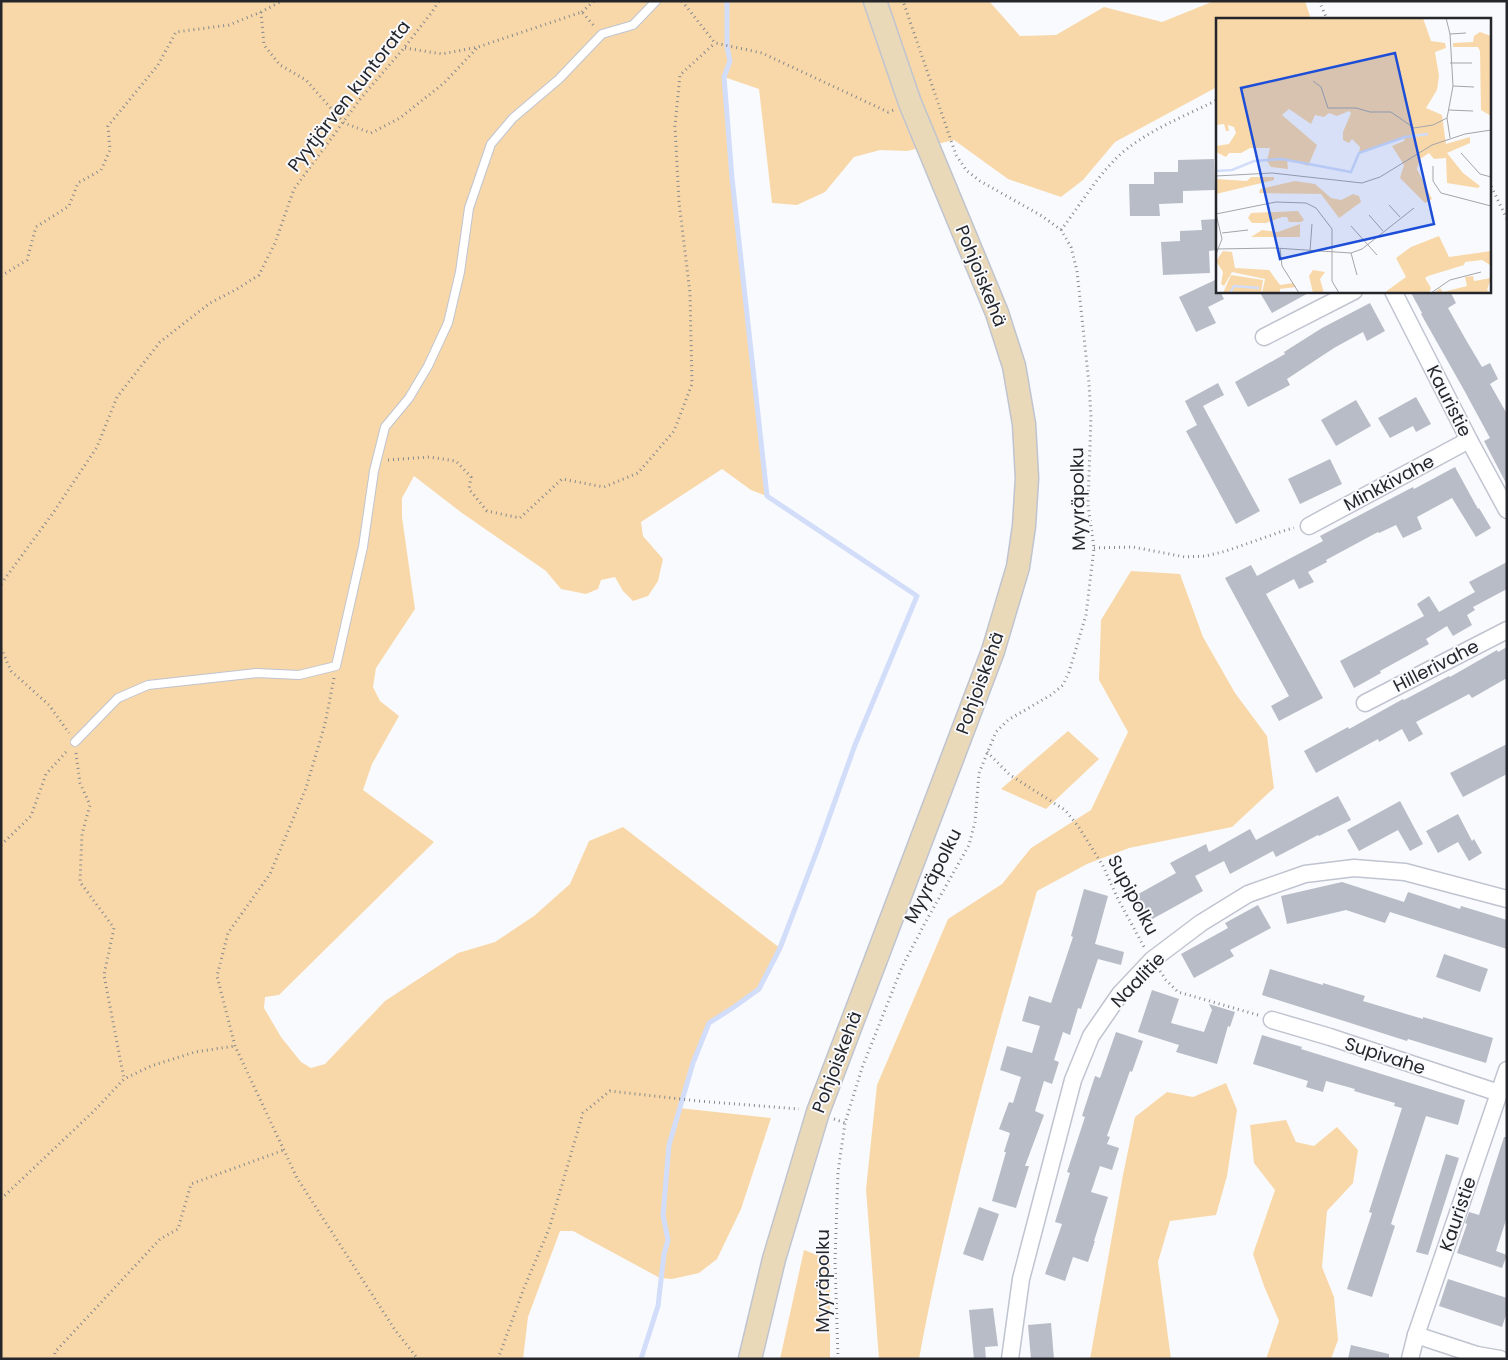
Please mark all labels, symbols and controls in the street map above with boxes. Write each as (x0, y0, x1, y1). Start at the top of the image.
street label: Pyytjärven kuntorata (281, 15, 416, 177)
inset map (1216, 18, 1490, 292)
street label: Pohjoiskehä (950, 221, 1013, 330)
street label: Kauristie (1421, 361, 1478, 441)
street label: Myyräpolku (1064, 447, 1091, 551)
street label: Minkkivahe (1339, 448, 1439, 517)
street label: Pohjoiskehä (949, 628, 1010, 738)
street label: Hillerivahe (1389, 633, 1483, 698)
street label: Myyräpolku (898, 824, 967, 928)
street label: Supipolku (1102, 850, 1165, 939)
street label: Naalitie (1105, 947, 1170, 1013)
street label: Pohjoiskehä (806, 1007, 867, 1116)
street label: Supivahe (1342, 1031, 1429, 1080)
street label: Kauristie (1433, 1173, 1482, 1254)
street label: Myyräpolku (810, 1229, 835, 1333)

